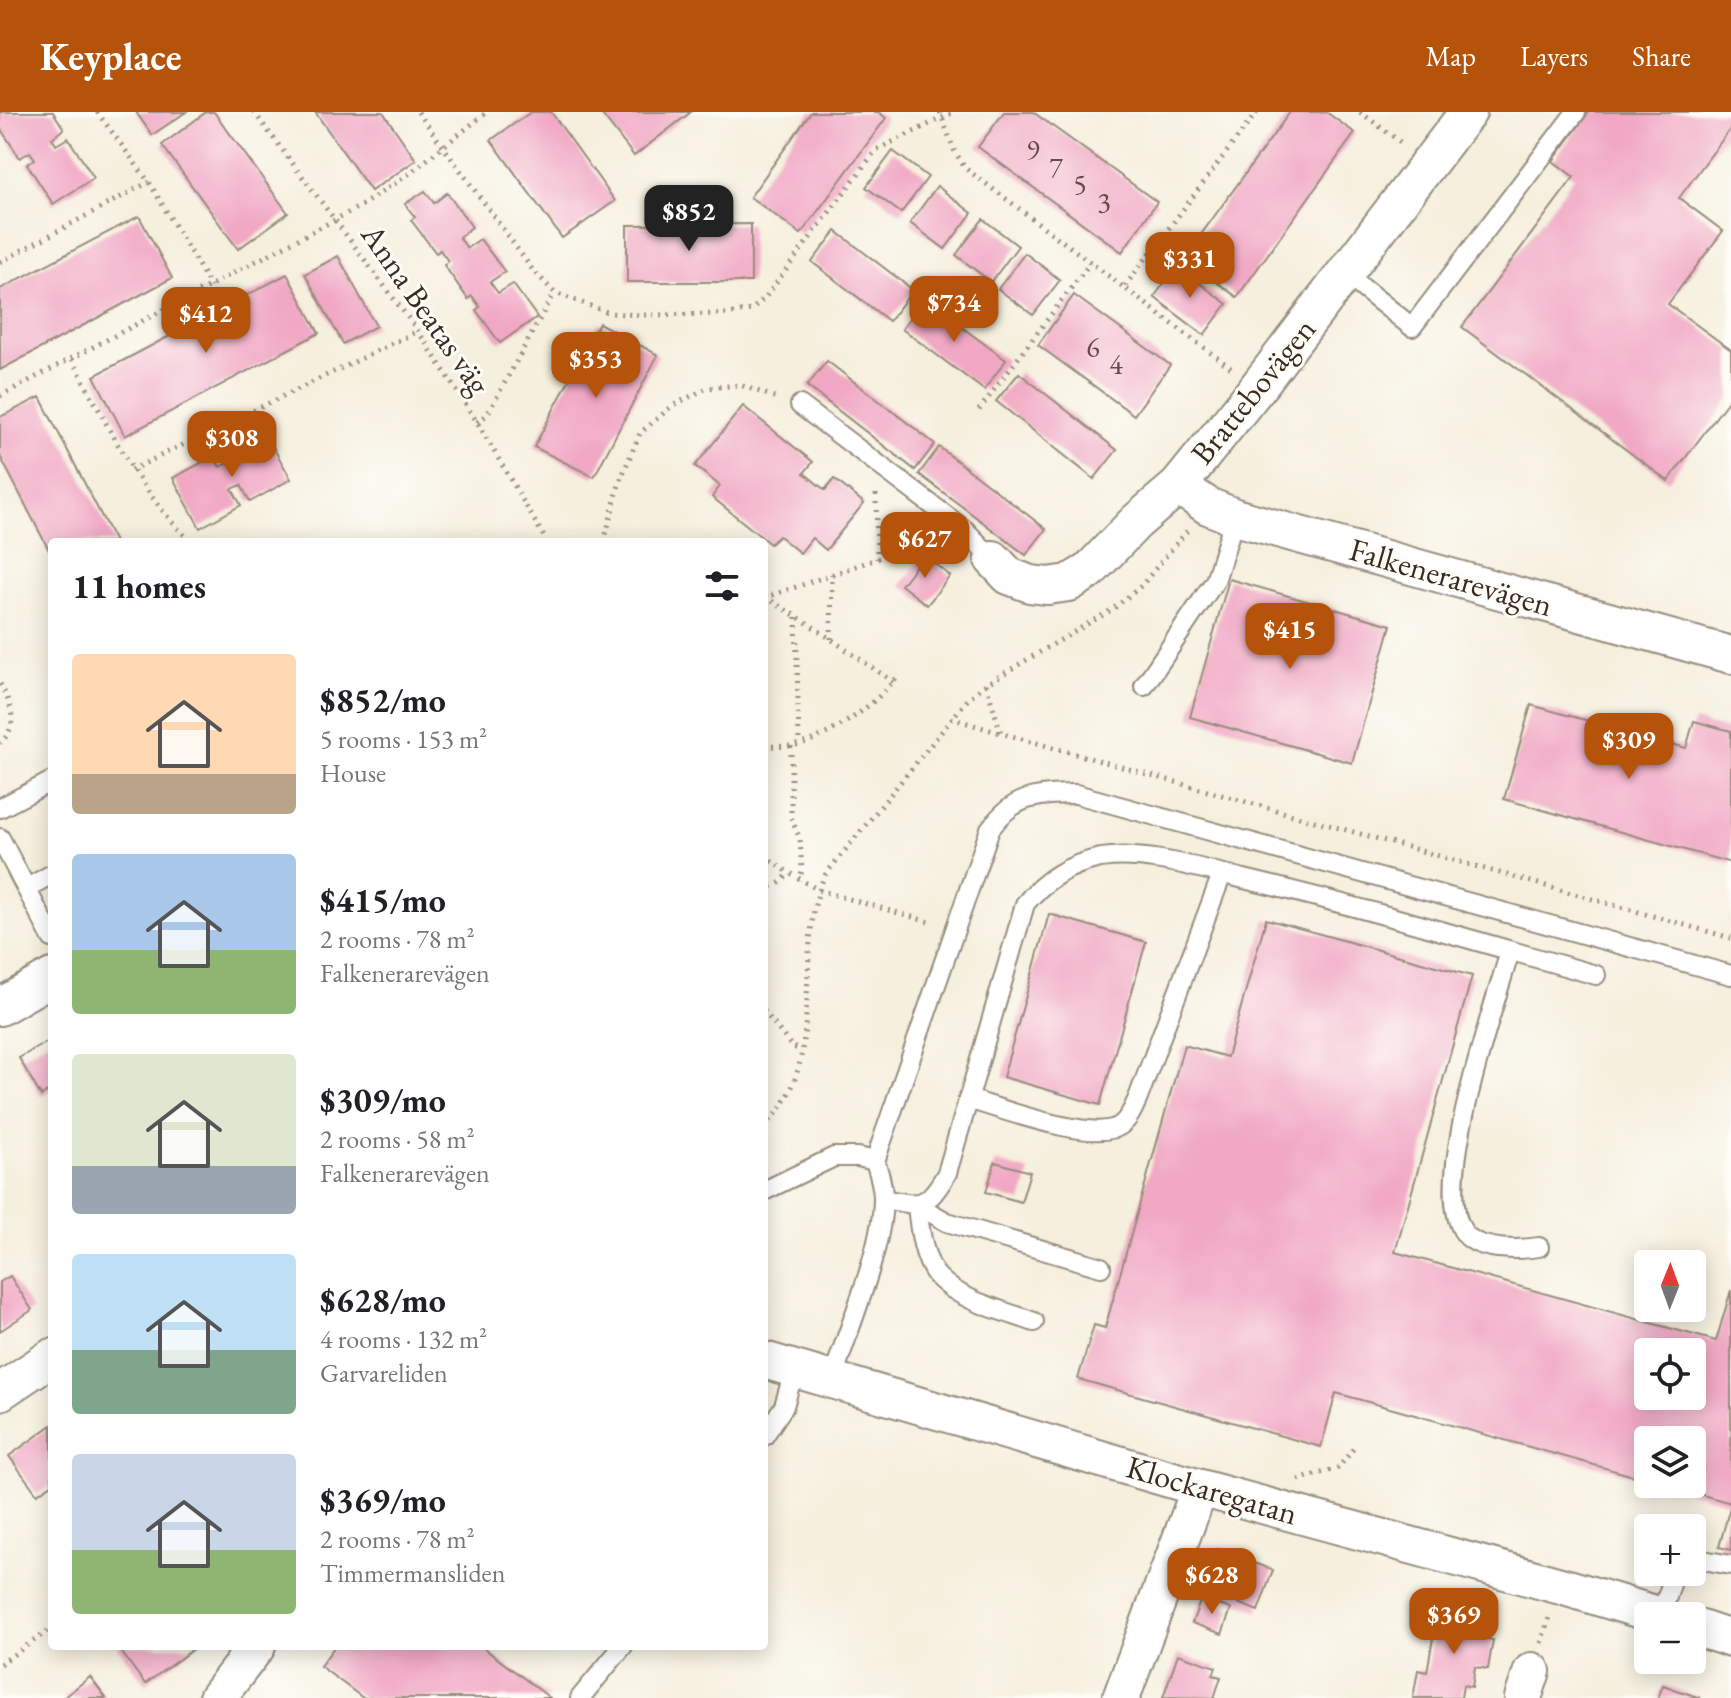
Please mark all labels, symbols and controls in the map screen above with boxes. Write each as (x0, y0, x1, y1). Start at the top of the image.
text: Keyplace (40, 32, 182, 81)
text: Map (1426, 38, 1476, 74)
text: Layers (1520, 38, 1588, 74)
text: Share (1632, 38, 1691, 74)
house number: 9 (1026, 131, 1040, 167)
house number: 7 (1049, 149, 1063, 185)
house number: 5 (1073, 166, 1087, 202)
house number: 3 (1097, 184, 1111, 220)
pin: $852 (642, 185, 736, 253)
text: $852 (662, 194, 716, 228)
street label: Anna Beatas väg (351, 215, 501, 403)
pin: $331 (1143, 232, 1237, 300)
text: $331 (1163, 241, 1217, 275)
pin: $734 (907, 276, 1001, 344)
text: $734 (927, 285, 981, 319)
pin: $412 (159, 287, 253, 355)
text: $412 (179, 296, 233, 330)
street label: Brattebovägen (1181, 309, 1325, 473)
house number: 6 (1086, 329, 1100, 365)
pin: $353 (549, 332, 643, 400)
text: $353 (569, 341, 623, 375)
house number: 4 (1109, 346, 1123, 382)
pin: $308 (185, 411, 279, 479)
text: $308 (205, 420, 259, 454)
pin: $627 (878, 512, 972, 580)
text: $627 (898, 521, 952, 555)
street label: Falkenerarevägen (1345, 528, 1557, 626)
text: 11 homes (72, 564, 206, 608)
icon: filters (700, 564, 744, 608)
pin: $415 (1243, 603, 1337, 671)
text: $415 (1263, 612, 1317, 646)
text: $852/mo (320, 678, 446, 722)
icon: home (136, 686, 232, 782)
pin: $309 (1582, 713, 1676, 781)
text: 5 rooms · 153 m² (320, 722, 487, 756)
text: $309 (1602, 722, 1656, 756)
text: House (320, 756, 386, 790)
text: $415/mo (320, 878, 446, 922)
icon: home (136, 886, 232, 982)
text: 2 rooms · 78 m² (320, 922, 475, 956)
text: Falkenerarevägen (320, 956, 490, 990)
text: $309/mo (320, 1078, 446, 1122)
icon: home (136, 1086, 232, 1182)
text: 2 rooms · 58 m² (320, 1122, 475, 1156)
text: Falkenerarevägen (320, 1156, 490, 1190)
north arrow (1634, 1250, 1706, 1322)
map controls (1634, 1250, 1706, 1674)
text: $628/mo (320, 1278, 446, 1322)
icon: home (136, 1286, 232, 1382)
text: 4 rooms · 132 m² (320, 1322, 487, 1356)
button: locate (1634, 1338, 1706, 1410)
text: Garvareliden (320, 1356, 448, 1390)
button: layers (1634, 1426, 1706, 1498)
street label: Klockaregatan (1122, 1446, 1302, 1534)
text: $369/mo (320, 1478, 446, 1522)
icon: home (136, 1486, 232, 1582)
button: + (1634, 1514, 1706, 1586)
text: 2 rooms · 78 m² (320, 1522, 475, 1556)
pin: $628 (1165, 1548, 1259, 1616)
text: Timmermansliden (320, 1556, 505, 1590)
text: $628 (1185, 1557, 1239, 1591)
pin: $369 (1407, 1588, 1501, 1656)
text: $369 (1427, 1597, 1481, 1631)
button: − (1634, 1602, 1706, 1674)

